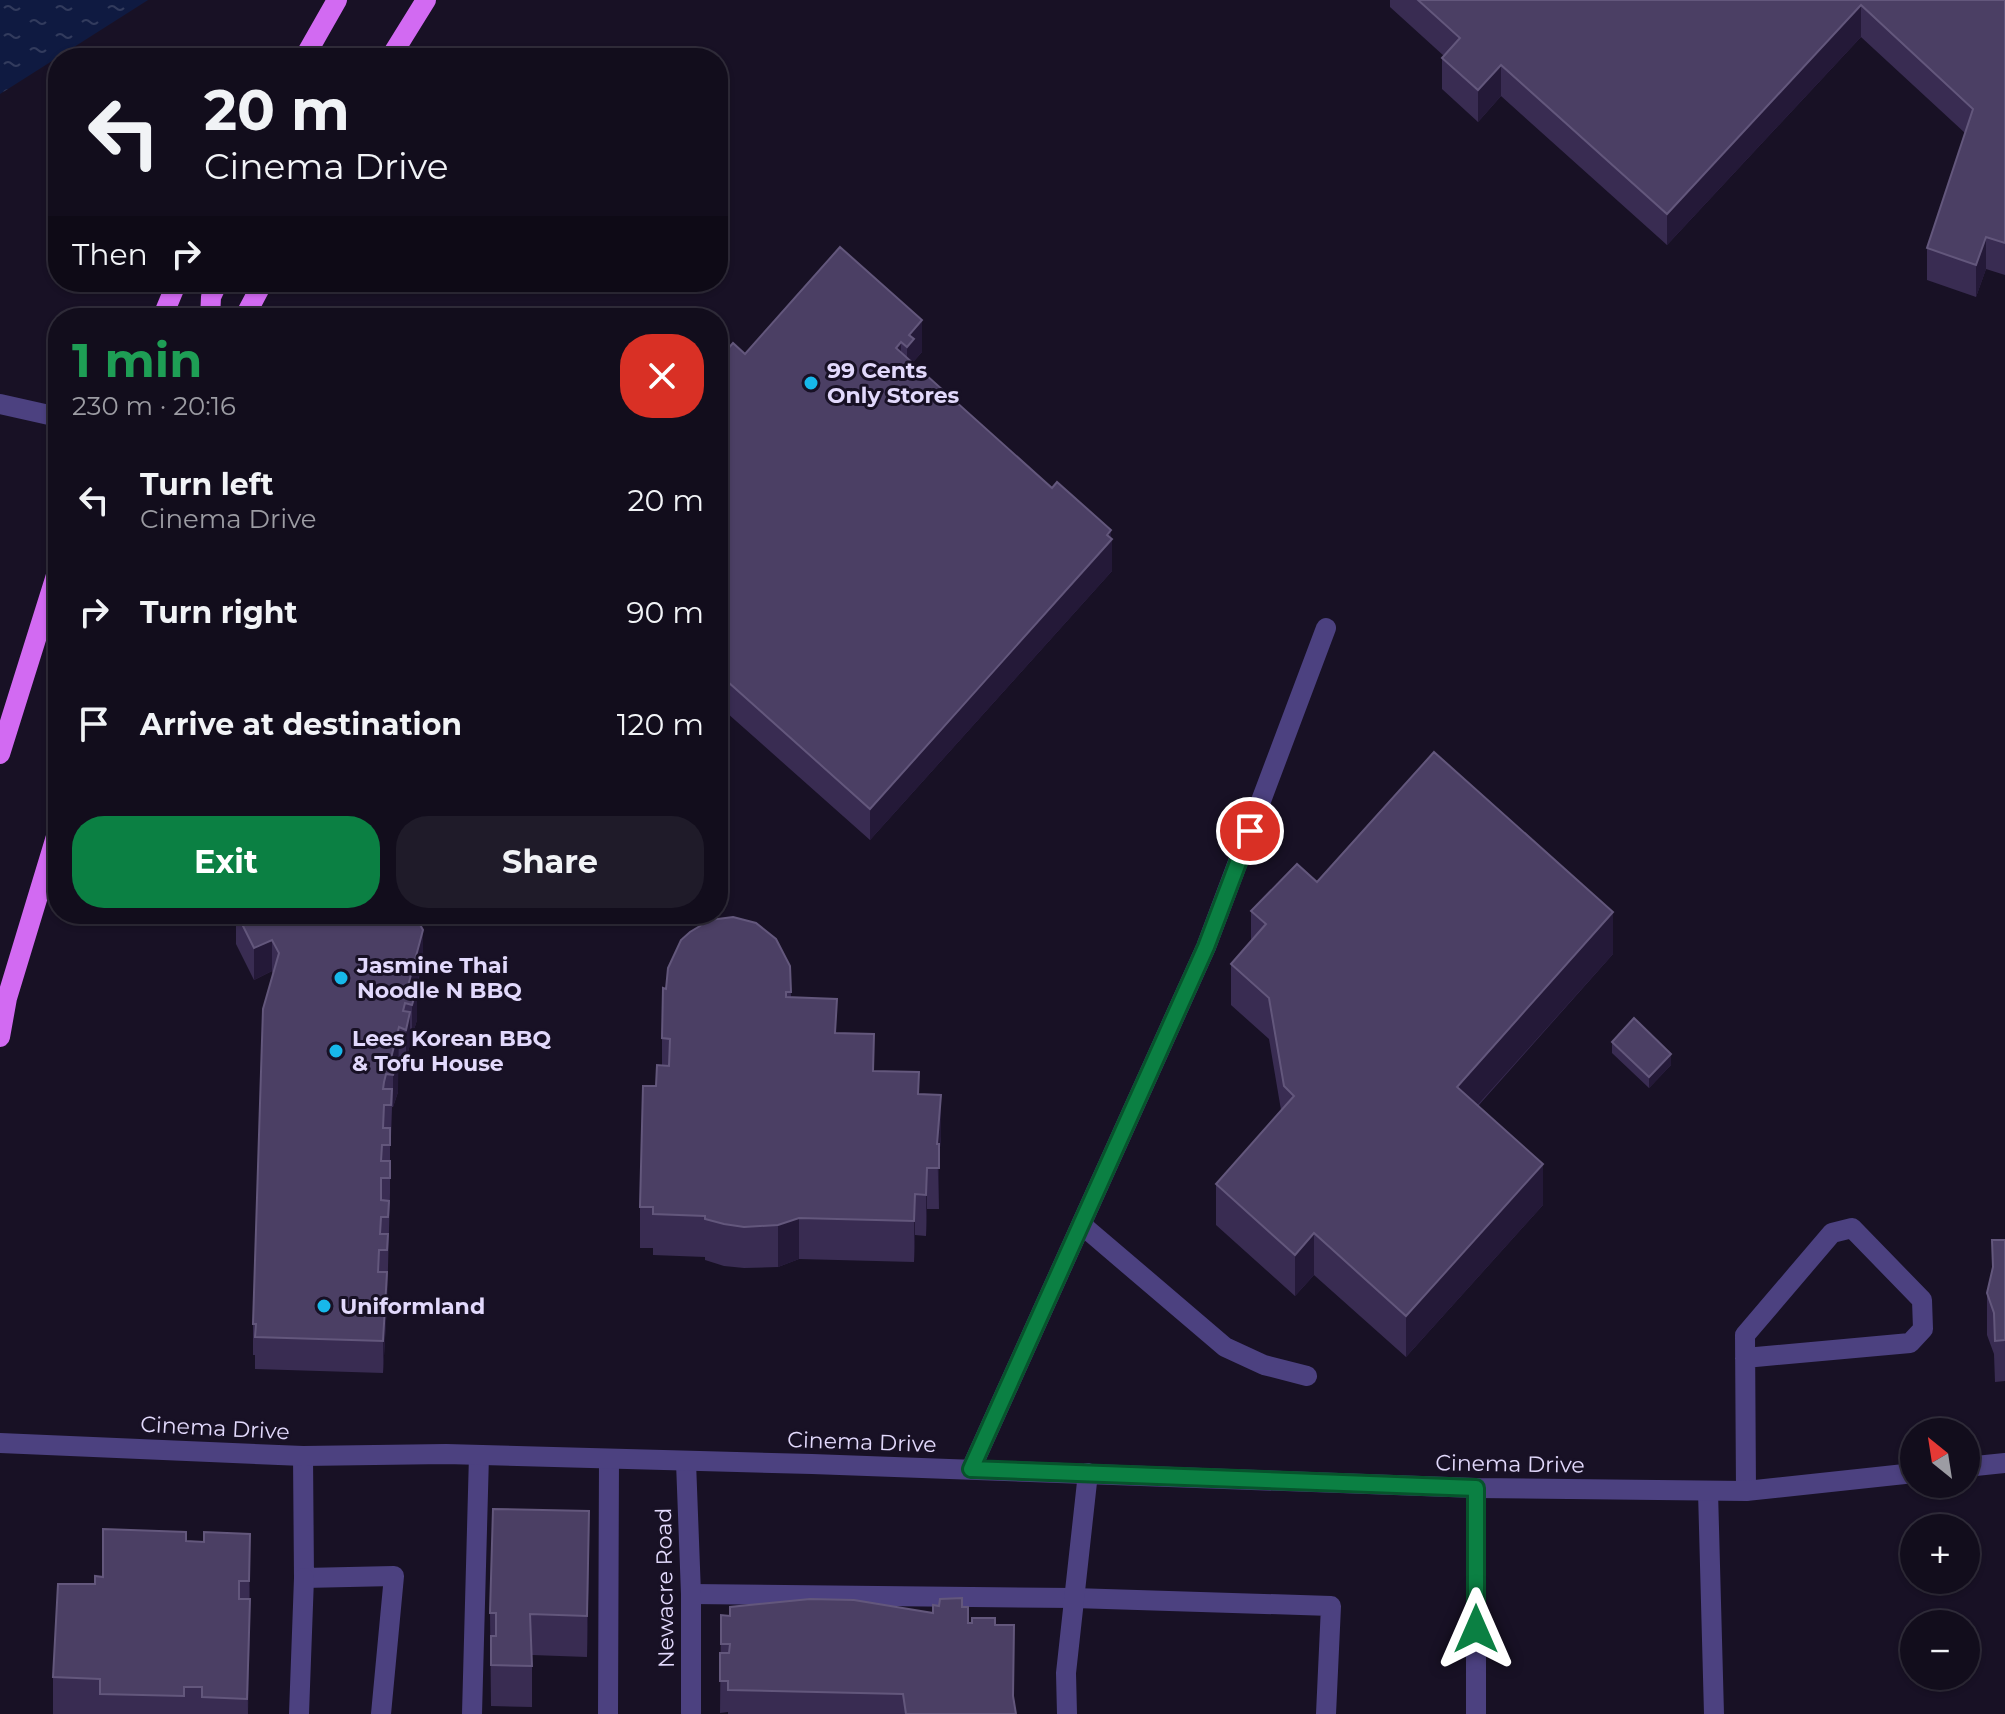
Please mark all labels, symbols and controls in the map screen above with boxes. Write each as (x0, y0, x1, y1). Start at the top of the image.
text: 20 m (204, 76, 350, 144)
icon: left (72, 80, 176, 184)
text: Cinema Drive (204, 144, 448, 188)
icon: right (164, 232, 208, 276)
text: Then (72, 236, 148, 273)
text: 1 min (72, 331, 202, 389)
button: close (620, 334, 704, 418)
place label: 99 Cents Only Stores (827, 357, 960, 409)
marker: 99 Cents Only Stores (802, 374, 820, 392)
text: 230 m · 20:16 (72, 390, 236, 422)
text: Turn left (140, 466, 273, 503)
icon: left (72, 478, 116, 522)
text: 20 m (627, 482, 704, 519)
text: Cinema Drive (140, 503, 317, 535)
icon: right (72, 590, 116, 634)
text: Turn right (140, 594, 297, 631)
text: 90 m (626, 594, 704, 631)
icon: arrive (72, 702, 116, 746)
text: Arrive at destination (140, 706, 462, 743)
text: 120 m (617, 706, 704, 743)
pin (1216, 797, 1284, 865)
icon: arrive (1228, 809, 1272, 853)
button: Exit (72, 816, 380, 908)
button: Share (396, 816, 704, 908)
place label: Jasmine Thai Noodle N BBQ (356, 952, 522, 1004)
marker: Jasmine Thai Noodle N BBQ (332, 969, 350, 987)
place label: Lees Korean BBQ & Tofu House (352, 1025, 552, 1077)
marker: Lees Korean BBQ & Tofu House (327, 1042, 345, 1060)
place label: Uniformland (340, 1293, 485, 1320)
marker: Uniformland (315, 1297, 333, 1315)
street label: Cinema Drive (140, 1411, 290, 1445)
north arrow (1900, 1418, 1980, 1498)
map controls (1900, 1418, 1980, 1690)
street label: Cinema Drive (787, 1426, 937, 1458)
street label: Cinema Drive (1435, 1449, 1585, 1479)
street label: Newacre Road (650, 1508, 680, 1668)
button: + (1900, 1514, 1980, 1594)
position arrow (1434, 1587, 1518, 1671)
button: − (1900, 1610, 1980, 1690)

